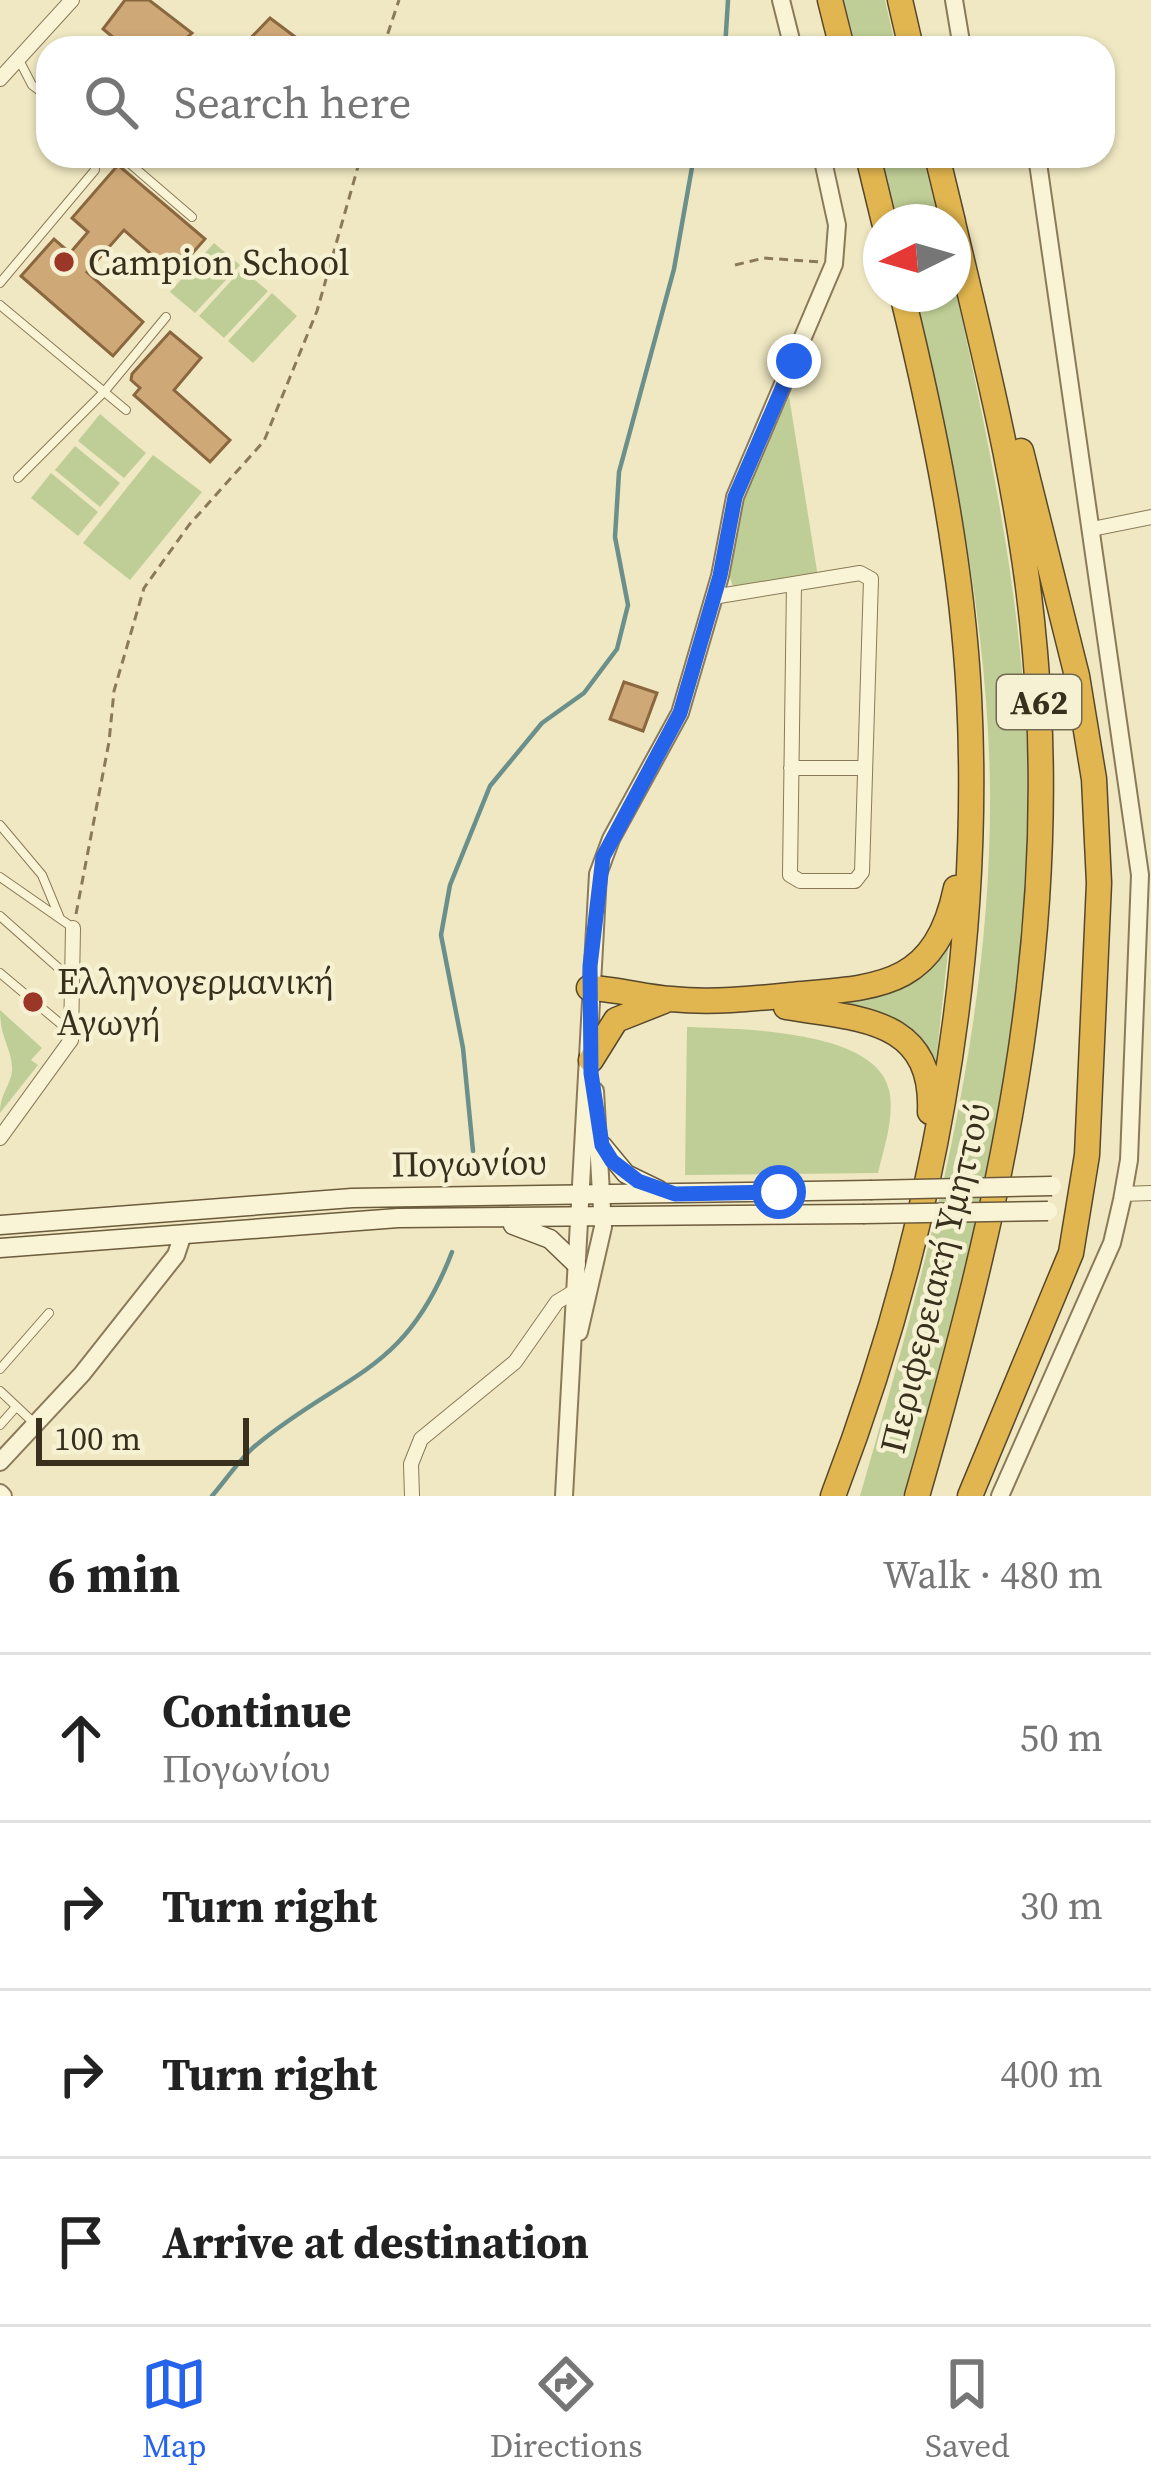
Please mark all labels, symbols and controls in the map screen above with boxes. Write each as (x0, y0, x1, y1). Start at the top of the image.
search box (36, 36, 1115, 168)
icon: search (78, 69, 144, 135)
text: Search here (174, 71, 411, 133)
north arrow (863, 204, 971, 312)
place label: Campion School (88, 238, 350, 287)
marker: Campion School (51, 249, 77, 275)
route end (767, 334, 821, 388)
road number: Α62 (997, 675, 1081, 729)
place label: Ελληνογερμανική Αγωγή (57, 957, 334, 1047)
marker: Ελληνογερμανική Αγωγή (20, 989, 46, 1015)
street label: Περιφερειακή Υμηττού (868, 1098, 1002, 1458)
street label: Πογωνίου (391, 1137, 547, 1189)
route start (752, 1165, 806, 1219)
scale bar (36, 1412, 249, 1465)
text: 100 m (54, 1416, 141, 1461)
text: 6 min (48, 1539, 180, 1609)
text: Walk · 480 m (883, 1548, 1103, 1601)
text: Continue (162, 1680, 351, 1742)
icon: ahead (48, 1705, 114, 1771)
text: 50 m (1020, 1711, 1103, 1764)
text: Πογωνίου (162, 1742, 331, 1795)
icon: right (48, 1873, 114, 1939)
text: Turn right (162, 1875, 377, 1937)
text: 30 m (1020, 1879, 1103, 1932)
icon: right (48, 2041, 114, 2107)
text: Turn right (162, 2043, 377, 2105)
text: 400 m (1000, 2047, 1103, 2100)
icon: arrive (48, 2209, 114, 2275)
text: Arrive at destination (162, 2211, 589, 2273)
tab: Map (141, 2351, 207, 2468)
tab: Directions (490, 2351, 643, 2468)
tab: Saved (925, 2351, 1010, 2468)

